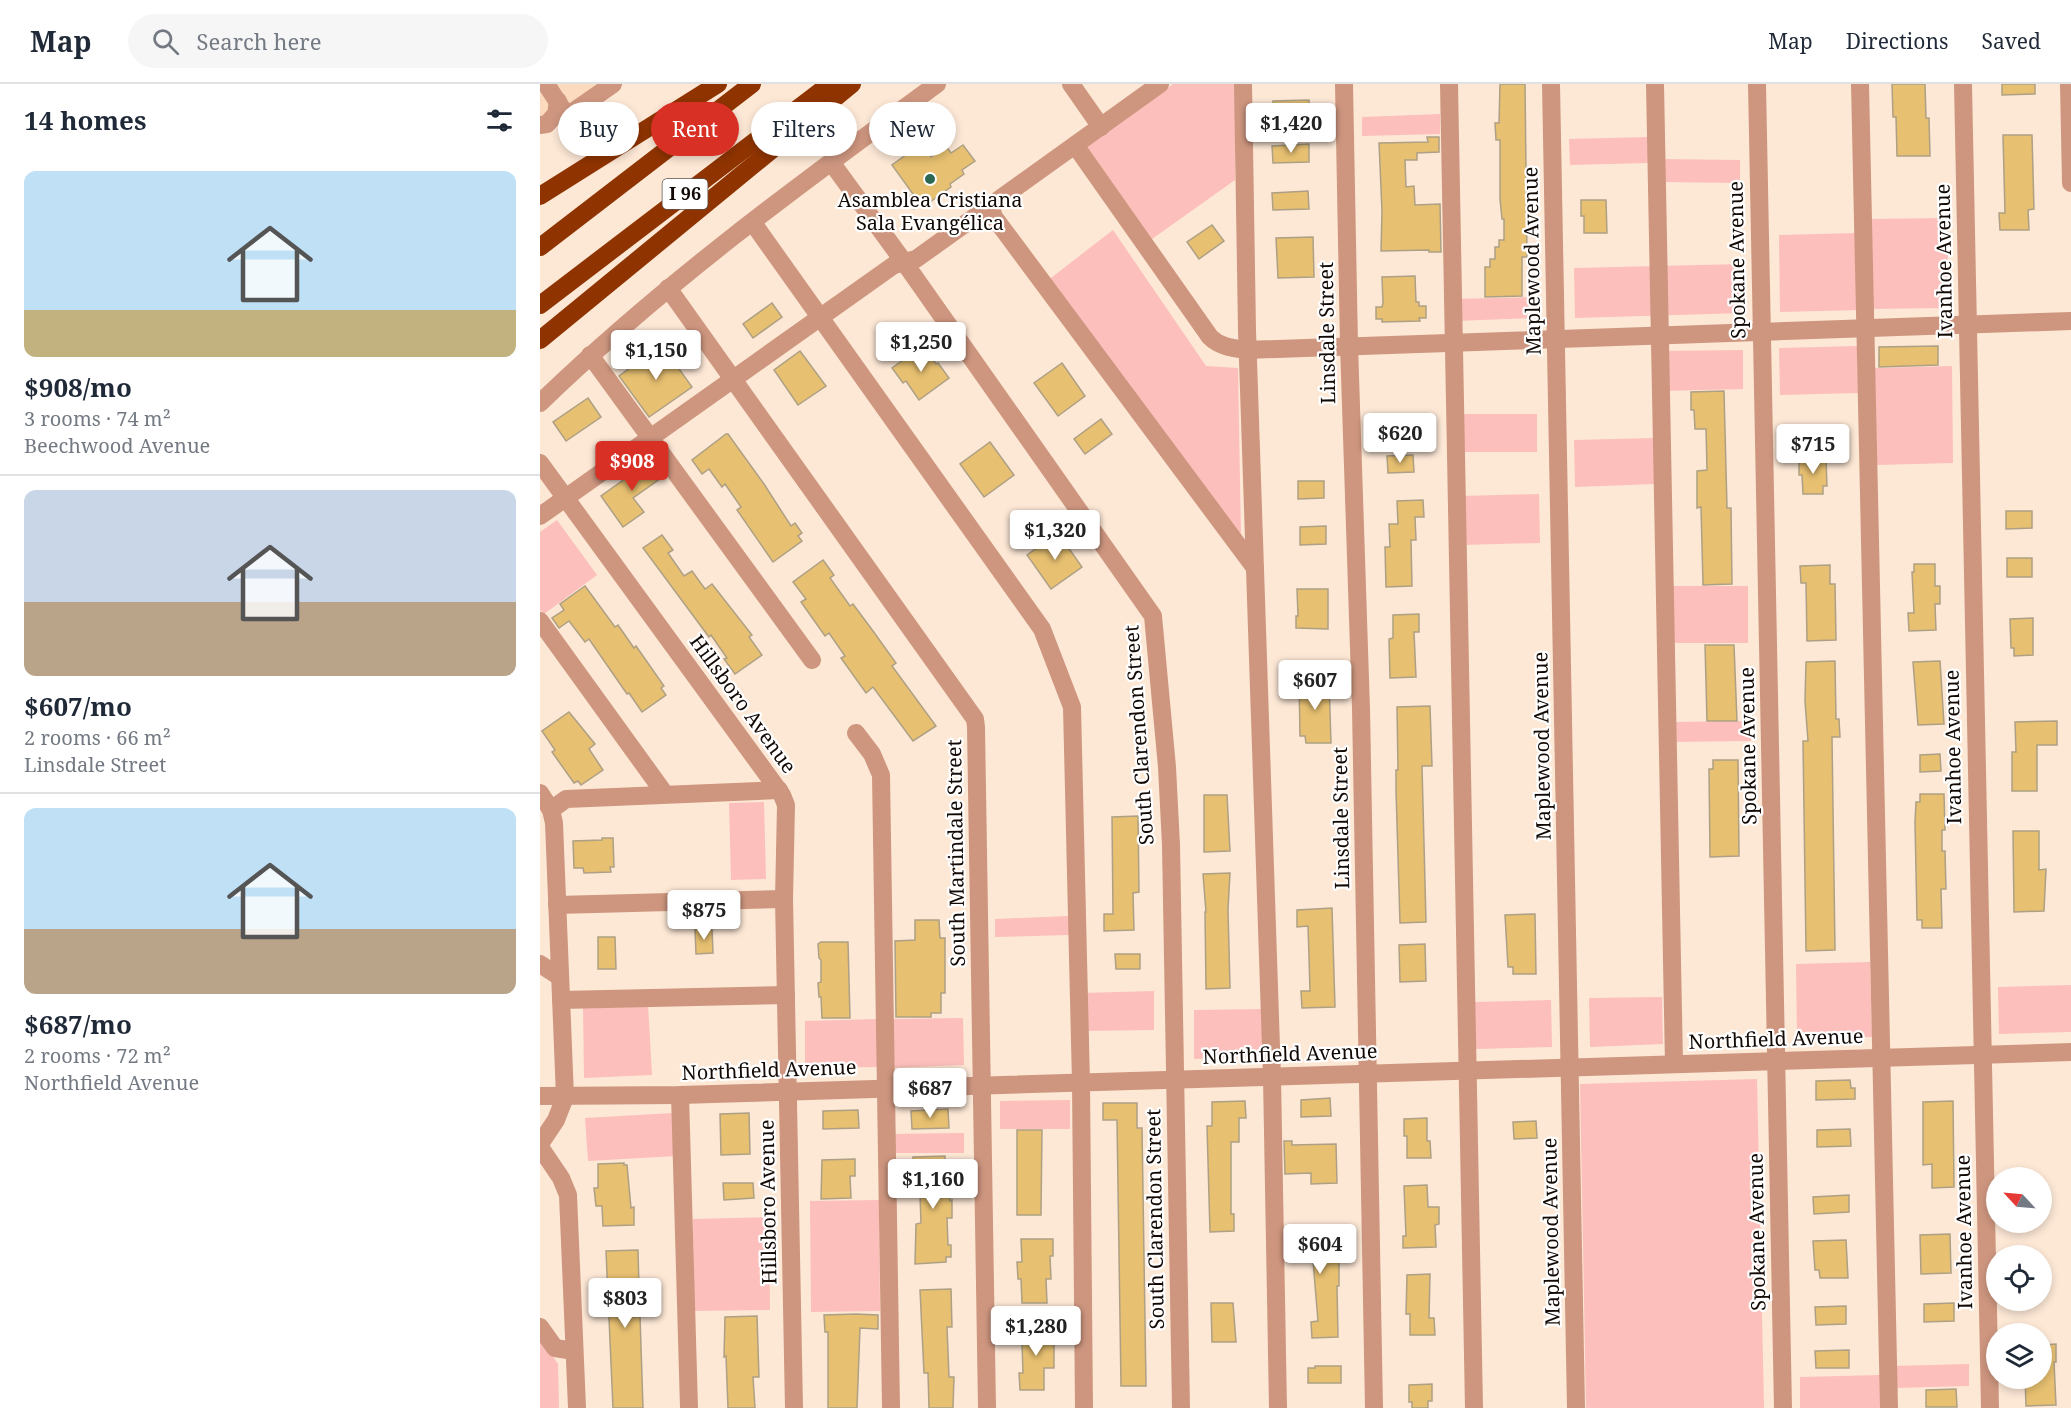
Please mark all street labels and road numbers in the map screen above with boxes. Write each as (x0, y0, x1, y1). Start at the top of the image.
street label: Maplewood Avenue (1516, 167, 1547, 355)
road number: I 96 (662, 179, 708, 209)
street label: Spokane Avenue (1722, 181, 1751, 339)
street label: Ivanhoe Avenue (1929, 183, 1958, 339)
street label: Linsdale Street (1312, 262, 1341, 404)
street label: South Clarendon Street (1117, 624, 1160, 846)
street label: Hillsboro Avenue (684, 629, 803, 778)
street label: Maplewood Avenue (1526, 652, 1557, 840)
street label: Spokane Avenue (1733, 667, 1762, 825)
street label: Ivanhoe Avenue (1938, 669, 1967, 825)
street label: South Martindale Street (940, 739, 971, 967)
street label: Linsdale Street (1326, 747, 1355, 889)
street label: Northfield Avenue (1688, 1022, 1864, 1055)
street label: Northfield Avenue (1202, 1037, 1378, 1070)
street label: Northfield Avenue (681, 1053, 857, 1086)
street label: South Clarendon Street (1139, 1109, 1170, 1329)
street label: Hillsboro Avenue (753, 1119, 782, 1285)
street label: Maplewood Avenue (1535, 1138, 1566, 1326)
street label: Spokane Avenue (1742, 1153, 1771, 1311)
street label: Ivanhoe Avenue (1949, 1154, 1978, 1310)

